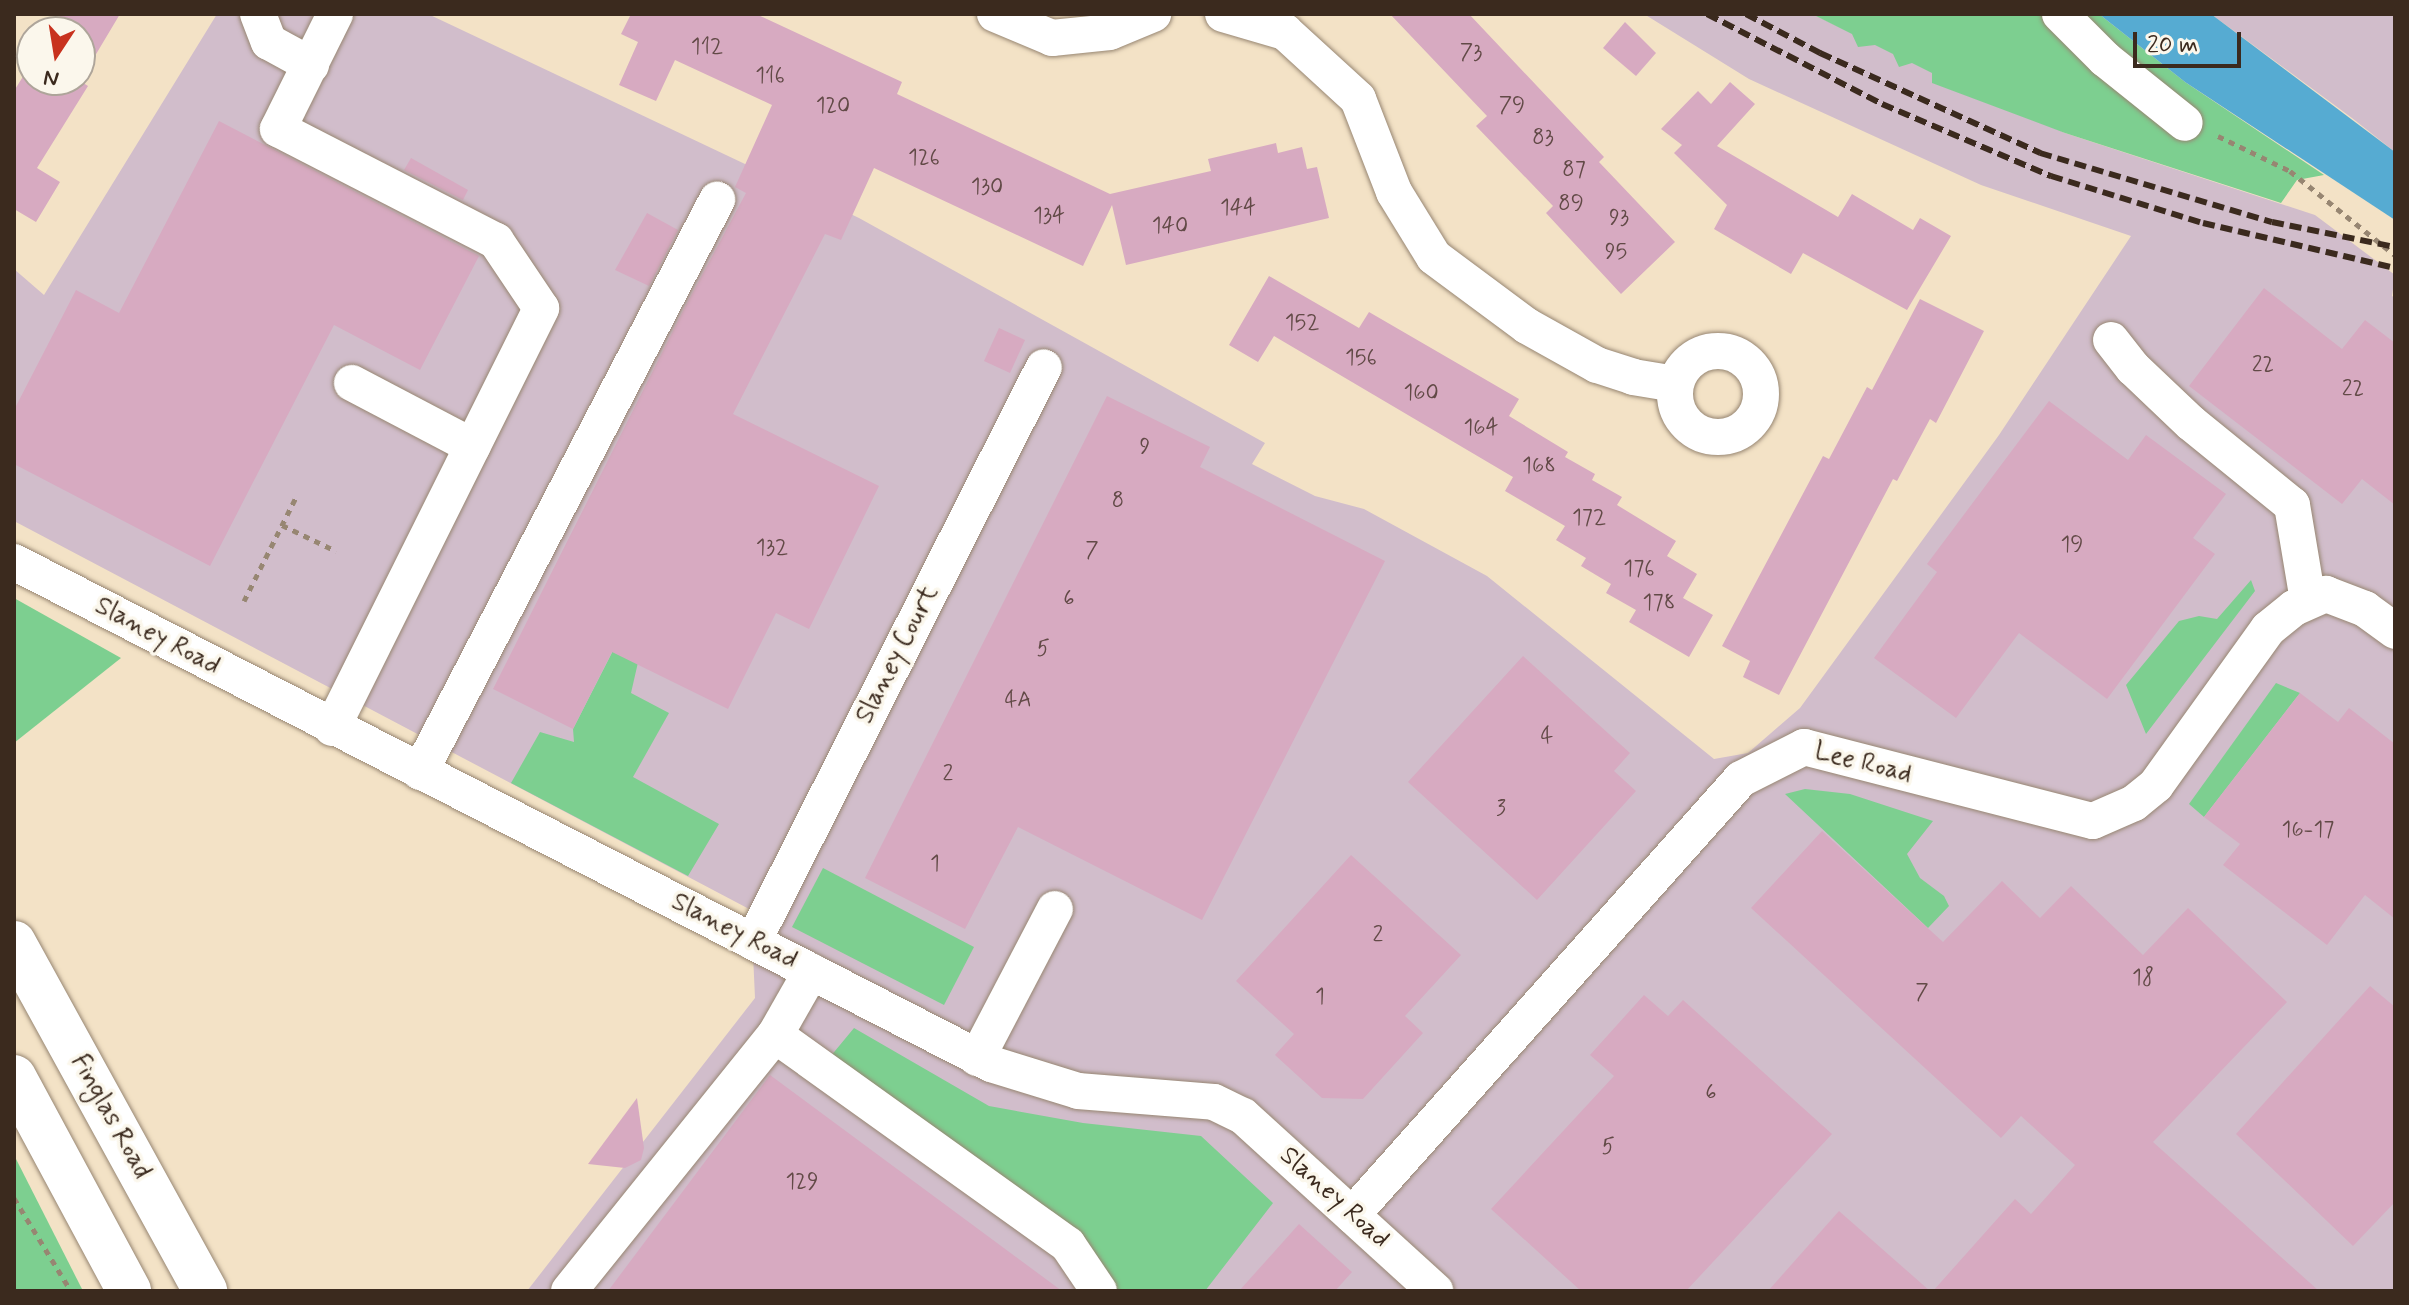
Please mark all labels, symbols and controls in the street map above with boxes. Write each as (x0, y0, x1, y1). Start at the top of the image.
north arrow (16, 16, 96, 96)
scale bar (2137, 16, 2245, 66)
text: 20 m (2147, 30, 2198, 61)
house number: 112 (691, 35, 723, 61)
house number: 73 (1460, 41, 1482, 67)
text: N (41, 62, 62, 93)
house number: 116 (755, 64, 785, 90)
house number: 120 (816, 94, 850, 120)
house number: 79 (1499, 94, 1525, 120)
house number: 83 (1532, 126, 1554, 152)
house number: 126 (908, 146, 940, 172)
house number: 87 (1562, 158, 1586, 184)
house number: 130 (971, 175, 1003, 201)
house number: 89 (1558, 192, 1584, 218)
house number: 144 (1220, 196, 1256, 222)
house number: 134 (1033, 204, 1065, 230)
house number: 93 (1609, 206, 1629, 232)
house number: 140 (1152, 214, 1188, 240)
house number: 95 (1605, 240, 1627, 266)
house number: 152 (1285, 311, 1319, 337)
house number: 156 (1345, 346, 1377, 372)
house number: 22 (2252, 353, 2274, 379)
house number: 22 (2342, 377, 2364, 403)
house number: 160 (1403, 381, 1439, 407)
house number: 164 (1464, 416, 1498, 442)
house number: 9 (1140, 435, 1150, 461)
house number: 168 (1522, 454, 1556, 480)
house number: 8 (1112, 489, 1124, 515)
house number: 172 (1572, 506, 1606, 532)
house number: 19 (2061, 533, 2083, 559)
house number: 132 (756, 536, 788, 562)
house number: 7 (1085, 539, 1099, 565)
house number: 176 (1623, 557, 1655, 583)
street label: Slaney Court (851, 582, 945, 728)
house number: 6 (1063, 587, 1075, 613)
street label: Slaney Road (89, 591, 225, 683)
house number: 178 (1643, 591, 1675, 617)
house number: 5 (1036, 637, 1050, 663)
house number: 4A (1004, 688, 1032, 714)
house number: 4 (1541, 724, 1553, 750)
street label: Lee Road (1811, 737, 1915, 791)
house number: 2 (943, 762, 953, 788)
house number: 3 (1496, 797, 1506, 823)
house number: 16-17 (2282, 818, 2334, 844)
house number: 1 (930, 852, 940, 878)
street label: Slaney Road (666, 887, 802, 977)
house number: 2 (1373, 923, 1383, 949)
house number: 18 (2132, 966, 2154, 992)
house number: 7 (1915, 981, 1929, 1007)
house number: 1 (1315, 985, 1325, 1011)
street label: Finglas Road (63, 1050, 157, 1184)
house number: 6 (1705, 1081, 1717, 1107)
house number: 5 (1601, 1135, 1615, 1161)
street label: Slaney Road (1272, 1140, 1396, 1256)
house number: 129 (785, 1170, 819, 1196)

